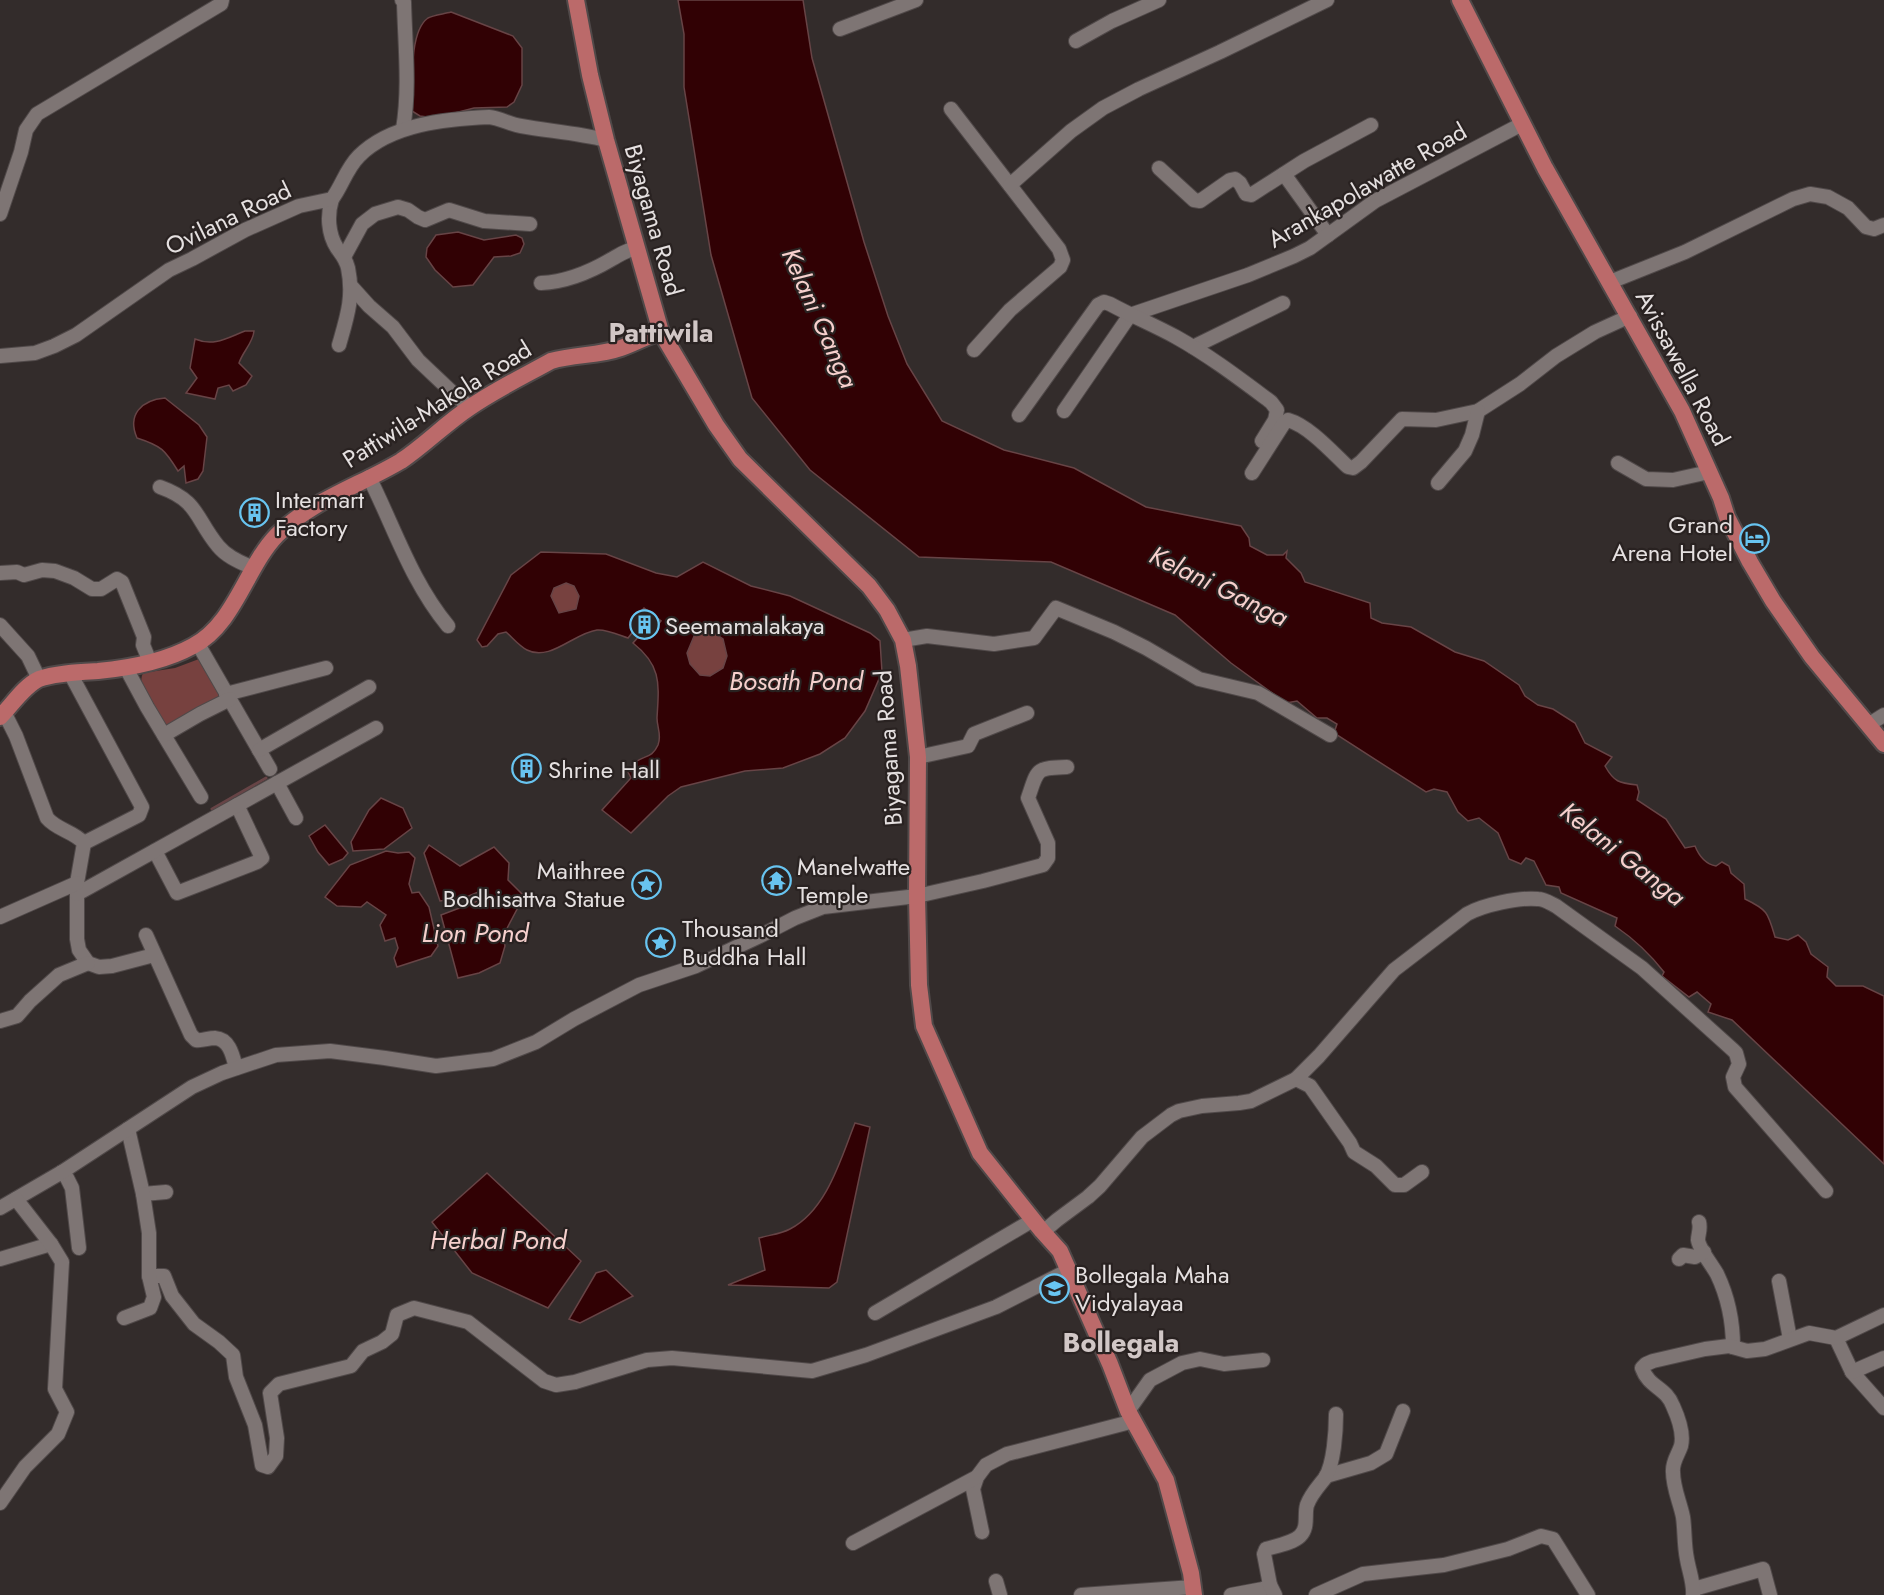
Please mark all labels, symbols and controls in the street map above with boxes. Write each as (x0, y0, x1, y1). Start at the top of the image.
street label: Arankapolawatte Road (1261, 114, 1473, 256)
street label: Biyagama Road (616, 140, 692, 300)
street label: Ovilana Road (159, 172, 297, 264)
water label: Kelani Ganga (772, 242, 868, 395)
street label: Avissawella Road (1627, 284, 1739, 452)
district label: Pattiwila (608, 313, 714, 352)
street label: Pattiwila-Makola Road (336, 332, 538, 476)
place label: Intermart Factory (275, 482, 364, 545)
building icon: Intermart Factory (238, 497, 270, 529)
place label: Grand Arena Hotel (1612, 507, 1733, 570)
hotel icon: Grand Arena Hotel (1738, 522, 1770, 554)
water label: Kelani Ganga (1143, 536, 1295, 636)
place label: Seemamalakaya (665, 608, 825, 643)
building icon: Seemamalakaya (628, 609, 660, 641)
water label: Bosath Pond (729, 662, 865, 700)
street label: Biyagama Road (865, 669, 911, 827)
place label: Shrine Hall (548, 752, 660, 787)
building icon: Shrine Hall (511, 753, 543, 785)
water label: Kelani Ganga (1552, 793, 1694, 916)
place label: Manelwatte Temple (797, 849, 910, 912)
place label: Maithree Bodhisattva Statue (443, 853, 625, 916)
temple icon: Manelwatte Temple (760, 864, 792, 896)
place icon: Maithree Bodhisattva Statue (630, 868, 662, 900)
place label: Thousand Buddha Hall (682, 911, 806, 974)
water label: Lion Pond (421, 914, 530, 952)
place icon: Thousand Buddha Hall (645, 926, 677, 958)
water label: Herbal Pond (430, 1221, 568, 1259)
place label: Bollegala Maha Vidyalayaa (1075, 1257, 1230, 1320)
school or university icon: Bollegala Maha Vidyalayaa (1038, 1272, 1070, 1304)
district label: Bollegala (1063, 1323, 1179, 1362)

